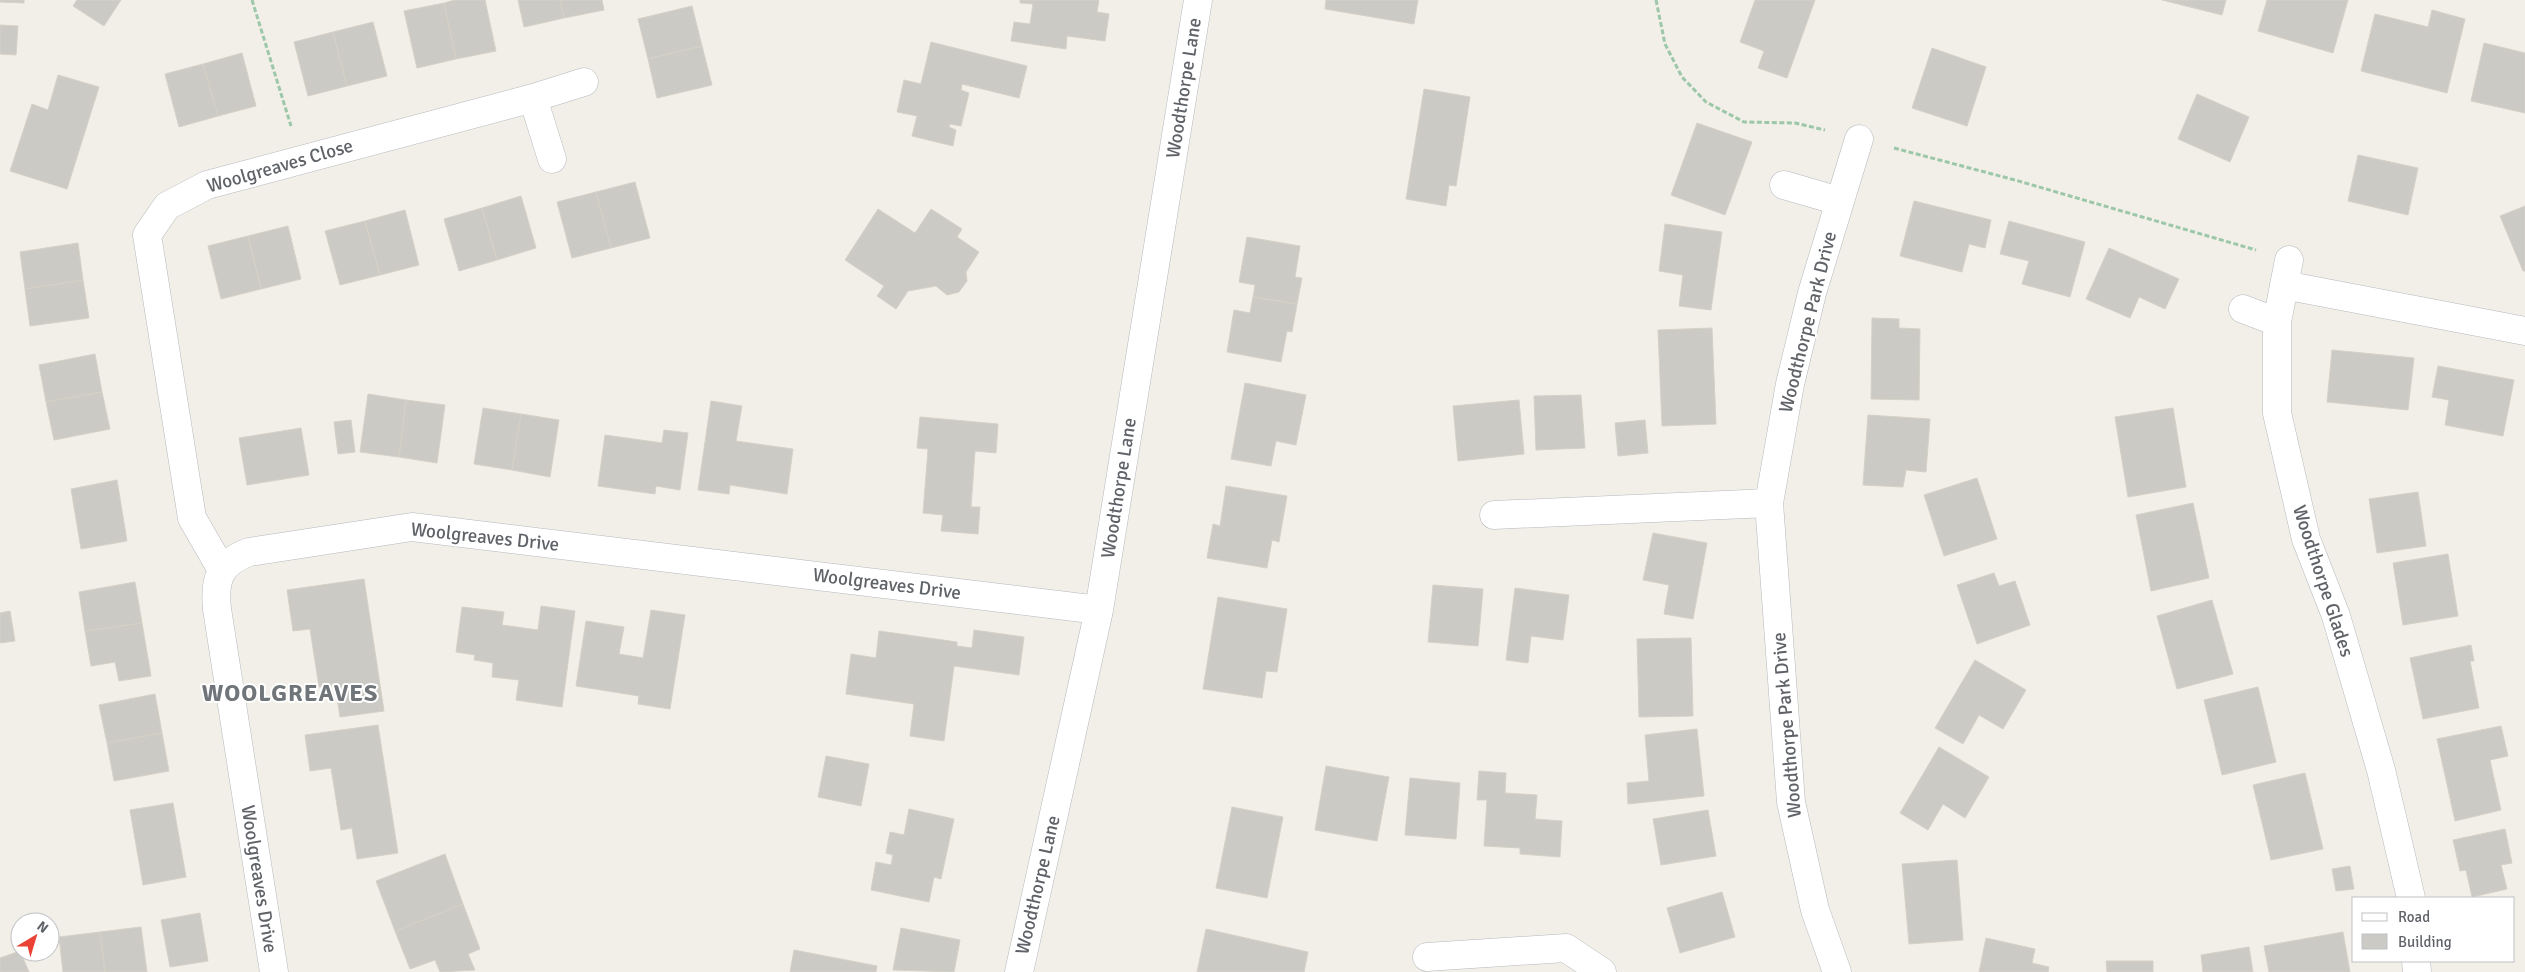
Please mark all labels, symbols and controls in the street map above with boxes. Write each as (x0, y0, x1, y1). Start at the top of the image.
street label: Woodthorpe Lane (1161, 16, 1207, 160)
street label: Woolgreaves Close (204, 134, 356, 198)
street label: Woodthorpe Park Drive (1774, 229, 1842, 415)
street label: Woodthorpe Lane (1096, 416, 1142, 560)
street label: Woodthorpe Glades (2287, 502, 2359, 660)
street label: Woolgreaves Drive (410, 517, 560, 557)
street label: Woolgreaves Drive (812, 563, 962, 605)
street label: Woodthorpe Park Drive (1767, 631, 1807, 819)
district label: WOOLGREAVES (202, 678, 378, 708)
street label: Woolgreaves Drive (235, 804, 283, 954)
street label: Woodthorpe Lane (1010, 813, 1066, 957)
legend (2352, 897, 2515, 962)
text: Road (2398, 908, 2430, 926)
north arrow (10, 912, 60, 962)
text: N (34, 917, 52, 937)
text: Building (2398, 933, 2452, 951)

